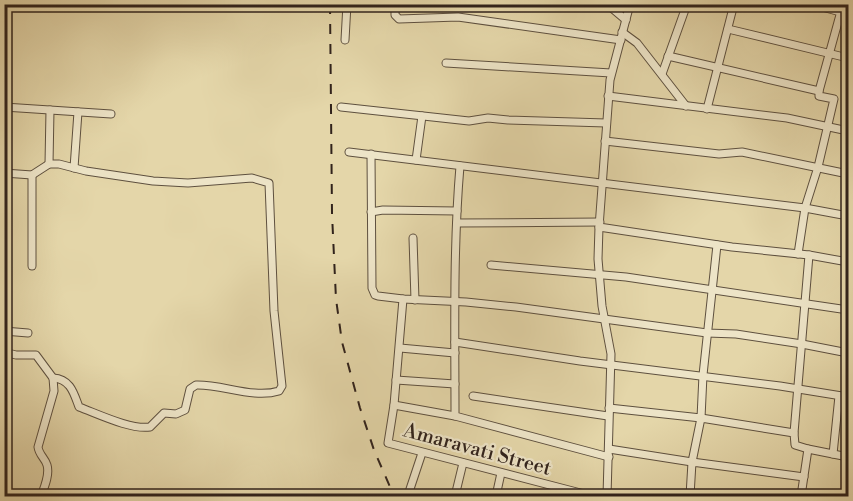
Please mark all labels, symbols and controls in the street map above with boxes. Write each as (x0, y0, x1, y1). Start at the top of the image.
street label: Amaravati Street (399, 418, 554, 482)

